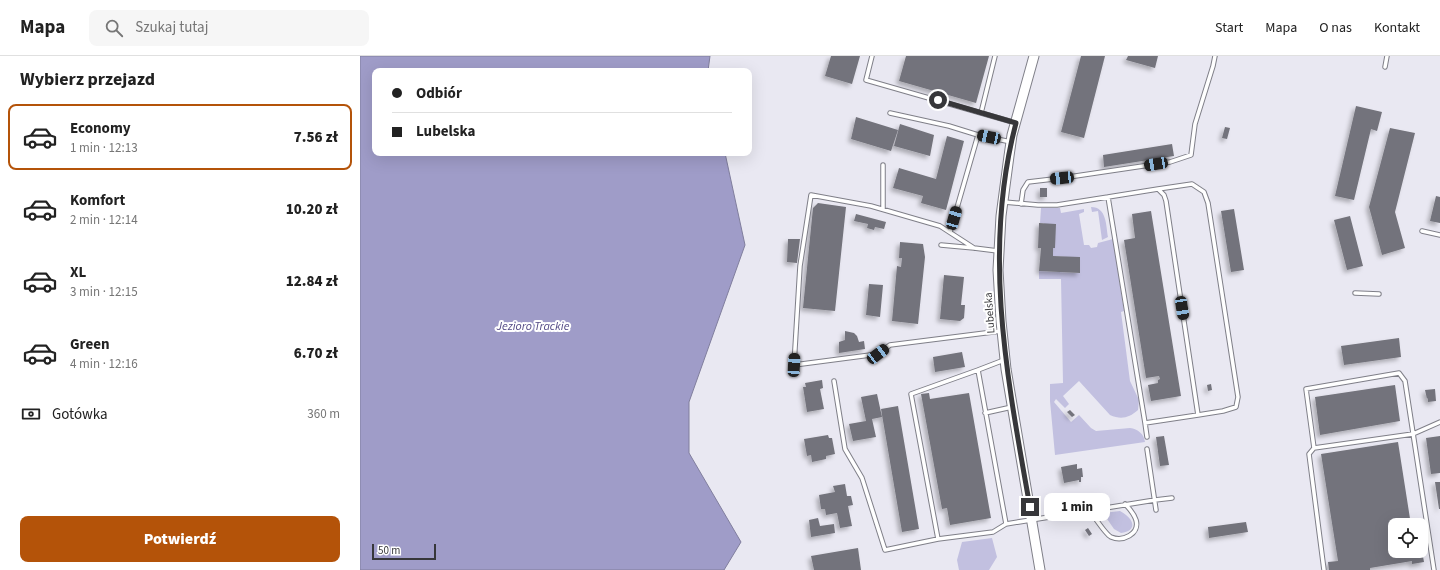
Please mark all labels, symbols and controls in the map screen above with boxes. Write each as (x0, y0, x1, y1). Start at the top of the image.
search box (89, 10, 369, 46)
text: Mapa (20, 14, 65, 41)
icon: search (103, 17, 125, 39)
text: Szukaj tutaj (135, 17, 208, 38)
text: Start (1215, 18, 1243, 38)
text: Mapa (1265, 18, 1297, 38)
text: O nas (1319, 18, 1352, 38)
text: Kontakt (1374, 18, 1420, 38)
text: Wybierz przejazd (20, 67, 155, 92)
text: Odbiór (416, 83, 462, 104)
route start (929, 91, 947, 109)
text: Economy (70, 118, 131, 139)
icon: car (22, 119, 58, 155)
text: Lubelska (416, 121, 475, 142)
text: 7.56 zł (294, 127, 338, 148)
car (976, 129, 1002, 145)
text: 1 min · 12:13 (70, 139, 138, 157)
car (1143, 156, 1169, 172)
car (1049, 171, 1075, 185)
text: Komfort (70, 190, 125, 211)
icon: car (22, 191, 58, 227)
text: 10.20 zł (286, 199, 338, 220)
car (945, 205, 963, 231)
text: 2 min · 12:14 (70, 211, 138, 229)
text: XL (70, 262, 86, 283)
icon: car (22, 263, 58, 299)
text: 12.84 zł (286, 271, 338, 292)
text: 3 min · 12:15 (70, 283, 138, 301)
street label: Lubelska (981, 292, 998, 334)
car (1174, 295, 1190, 321)
water label: Jezioro Trackie (496, 318, 570, 335)
text: Green (70, 334, 110, 355)
icon: car (22, 335, 58, 371)
car (865, 342, 891, 366)
text: 6.70 zł (294, 343, 338, 364)
car (787, 353, 801, 377)
text: 4 min · 12:16 (70, 355, 138, 373)
icon: cash (20, 403, 42, 425)
text: Gotówka (52, 404, 108, 425)
text: 360 m (307, 405, 340, 423)
callout: 1 min (1044, 493, 1110, 521)
route end (1021, 498, 1039, 516)
text: 1 min (1061, 498, 1093, 516)
button: Potwierdź (20, 516, 340, 562)
map controls (1388, 518, 1428, 558)
button: locate (1388, 518, 1428, 558)
scale bar (372, 542, 436, 561)
text: 50 m (378, 543, 400, 558)

